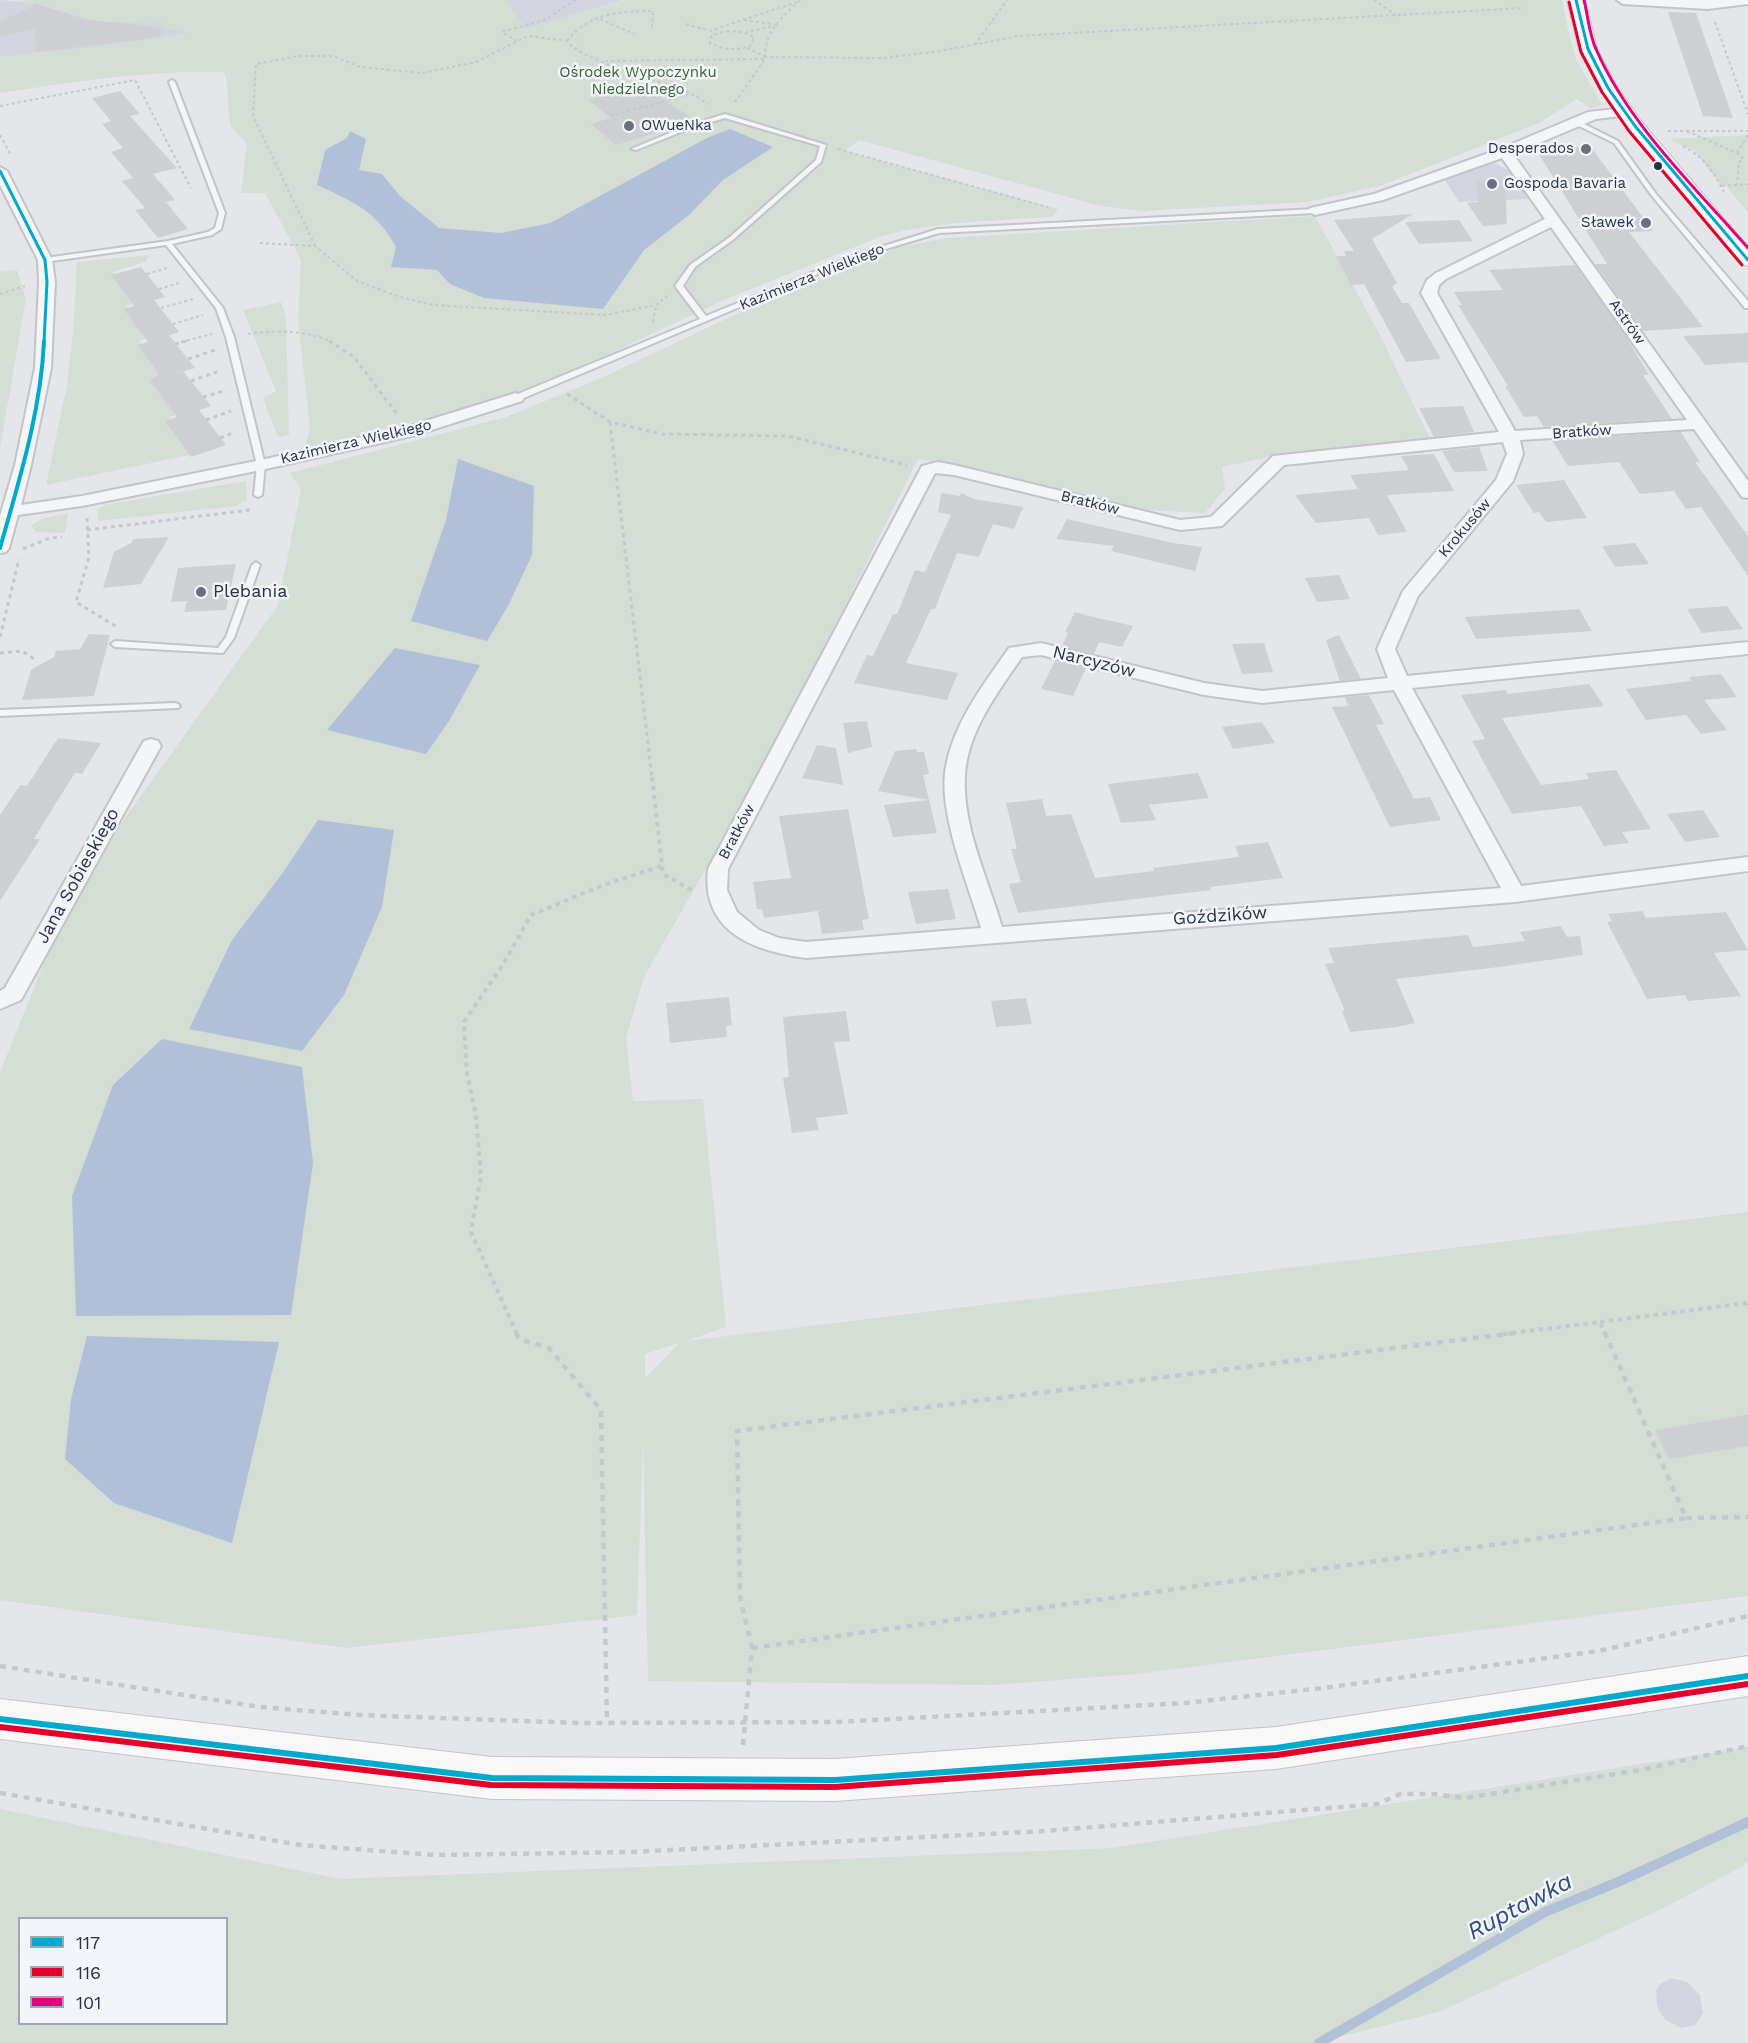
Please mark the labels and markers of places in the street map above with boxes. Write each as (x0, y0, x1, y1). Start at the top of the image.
place label: OWueNka (641, 117, 712, 135)
marker: OWueNka (622, 119, 636, 133)
place label: Desperados (1488, 140, 1574, 158)
marker: Desperados (1579, 142, 1593, 156)
unlabelled marker (1652, 160, 1664, 172)
place label: Gospoda Bavaria (1504, 175, 1626, 193)
marker: Gospoda Bavaria (1485, 177, 1499, 191)
place label: Sławek (1581, 214, 1634, 232)
marker: Sławek (1639, 216, 1653, 230)
place label: Plebania (213, 581, 287, 603)
marker: Plebania (194, 585, 208, 599)

